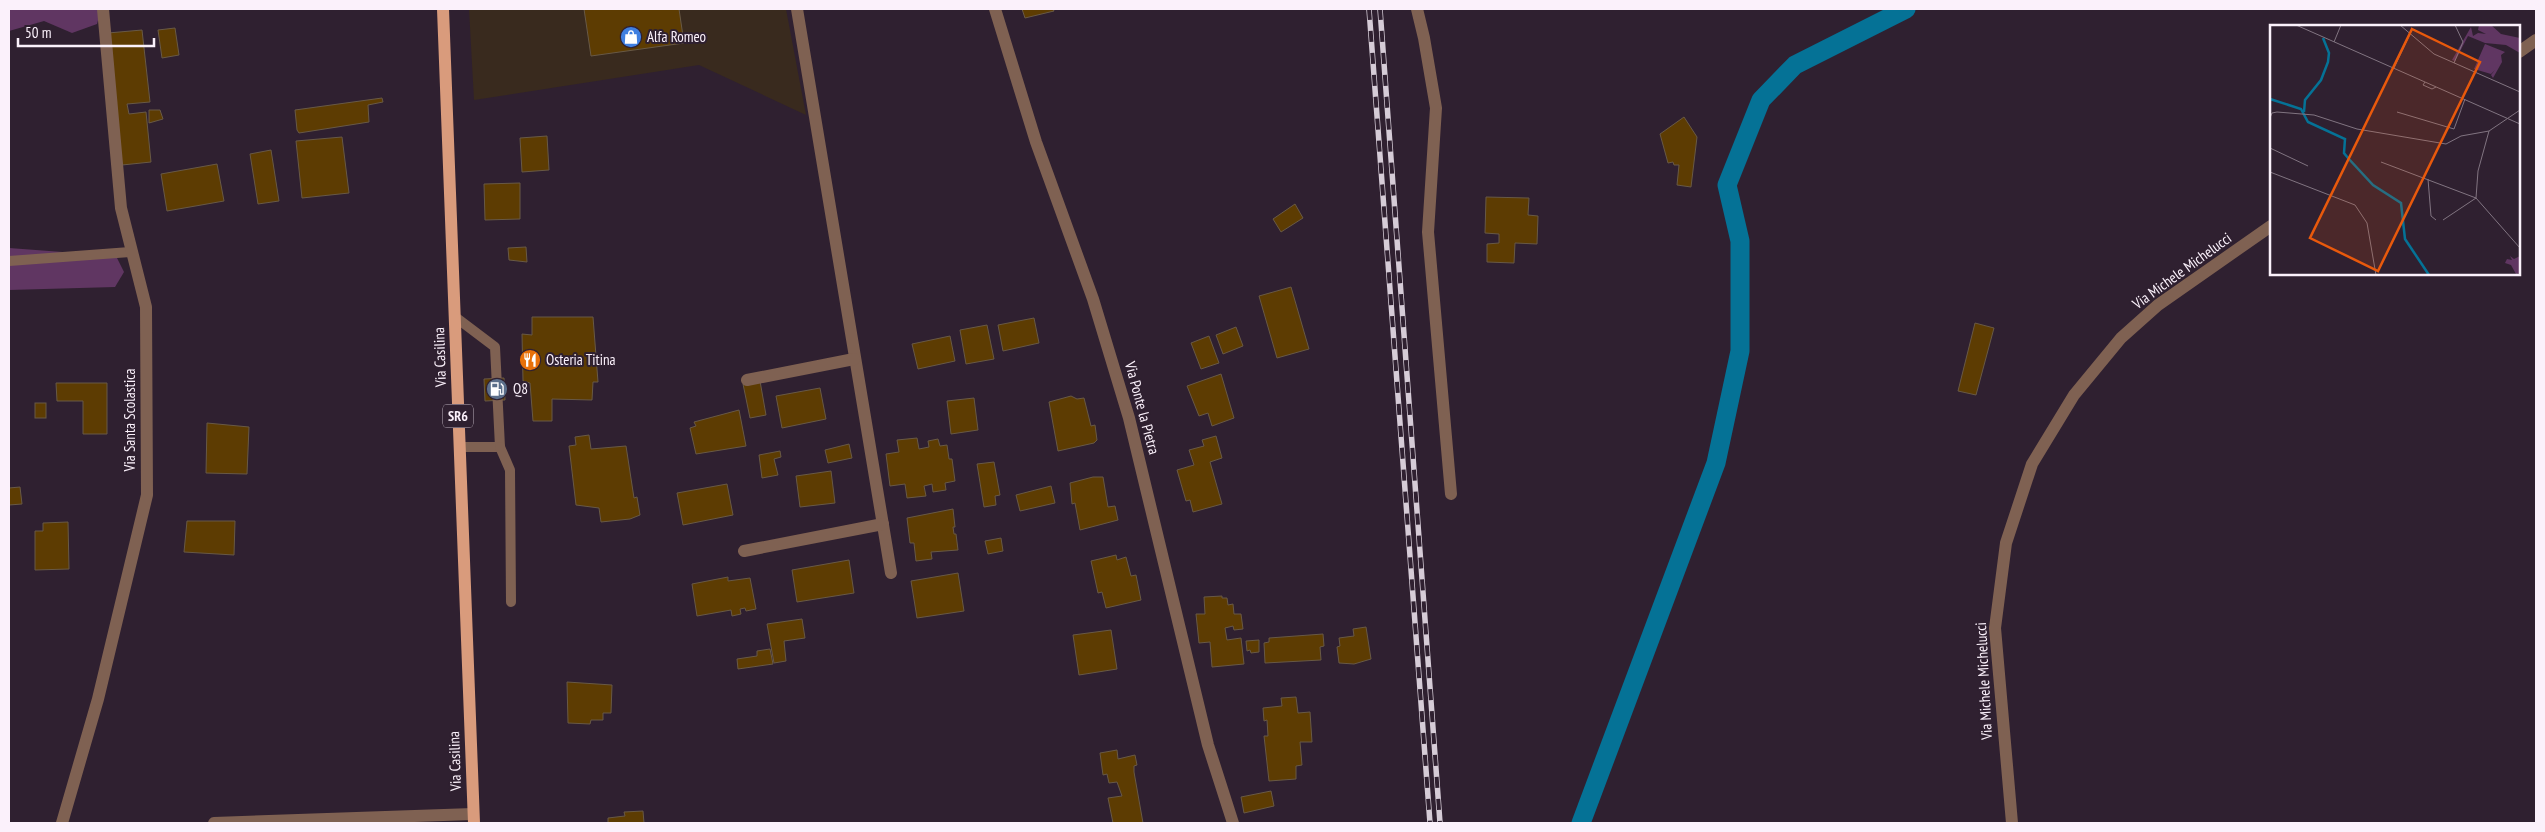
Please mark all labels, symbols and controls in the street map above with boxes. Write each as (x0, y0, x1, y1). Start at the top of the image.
scale bar (18, 15, 154, 47)
text: 50 m (25, 23, 51, 42)
shop icon: Alfa Romeo (619, 25, 643, 49)
inset map (2270, 25, 2520, 275)
place label: Alfa Romeo (647, 27, 706, 46)
street label: Via Michele Michelucci (2128, 228, 2235, 313)
street label: Via Casilina (429, 327, 450, 388)
restaurant icon: Osteria Titina (518, 348, 542, 372)
place label: Osteria Titina (546, 350, 616, 369)
street label: Via Ponte la Pietra (1121, 358, 1164, 456)
street label: Via Santa Scolastica (120, 369, 139, 472)
fuel station icon: Q8 (485, 377, 509, 401)
place label: Q8 (513, 379, 528, 398)
road number: SR6 (443, 404, 473, 428)
street label: Via Michele Michelucci (1971, 622, 1996, 741)
street label: Via Casilina (444, 731, 465, 792)

